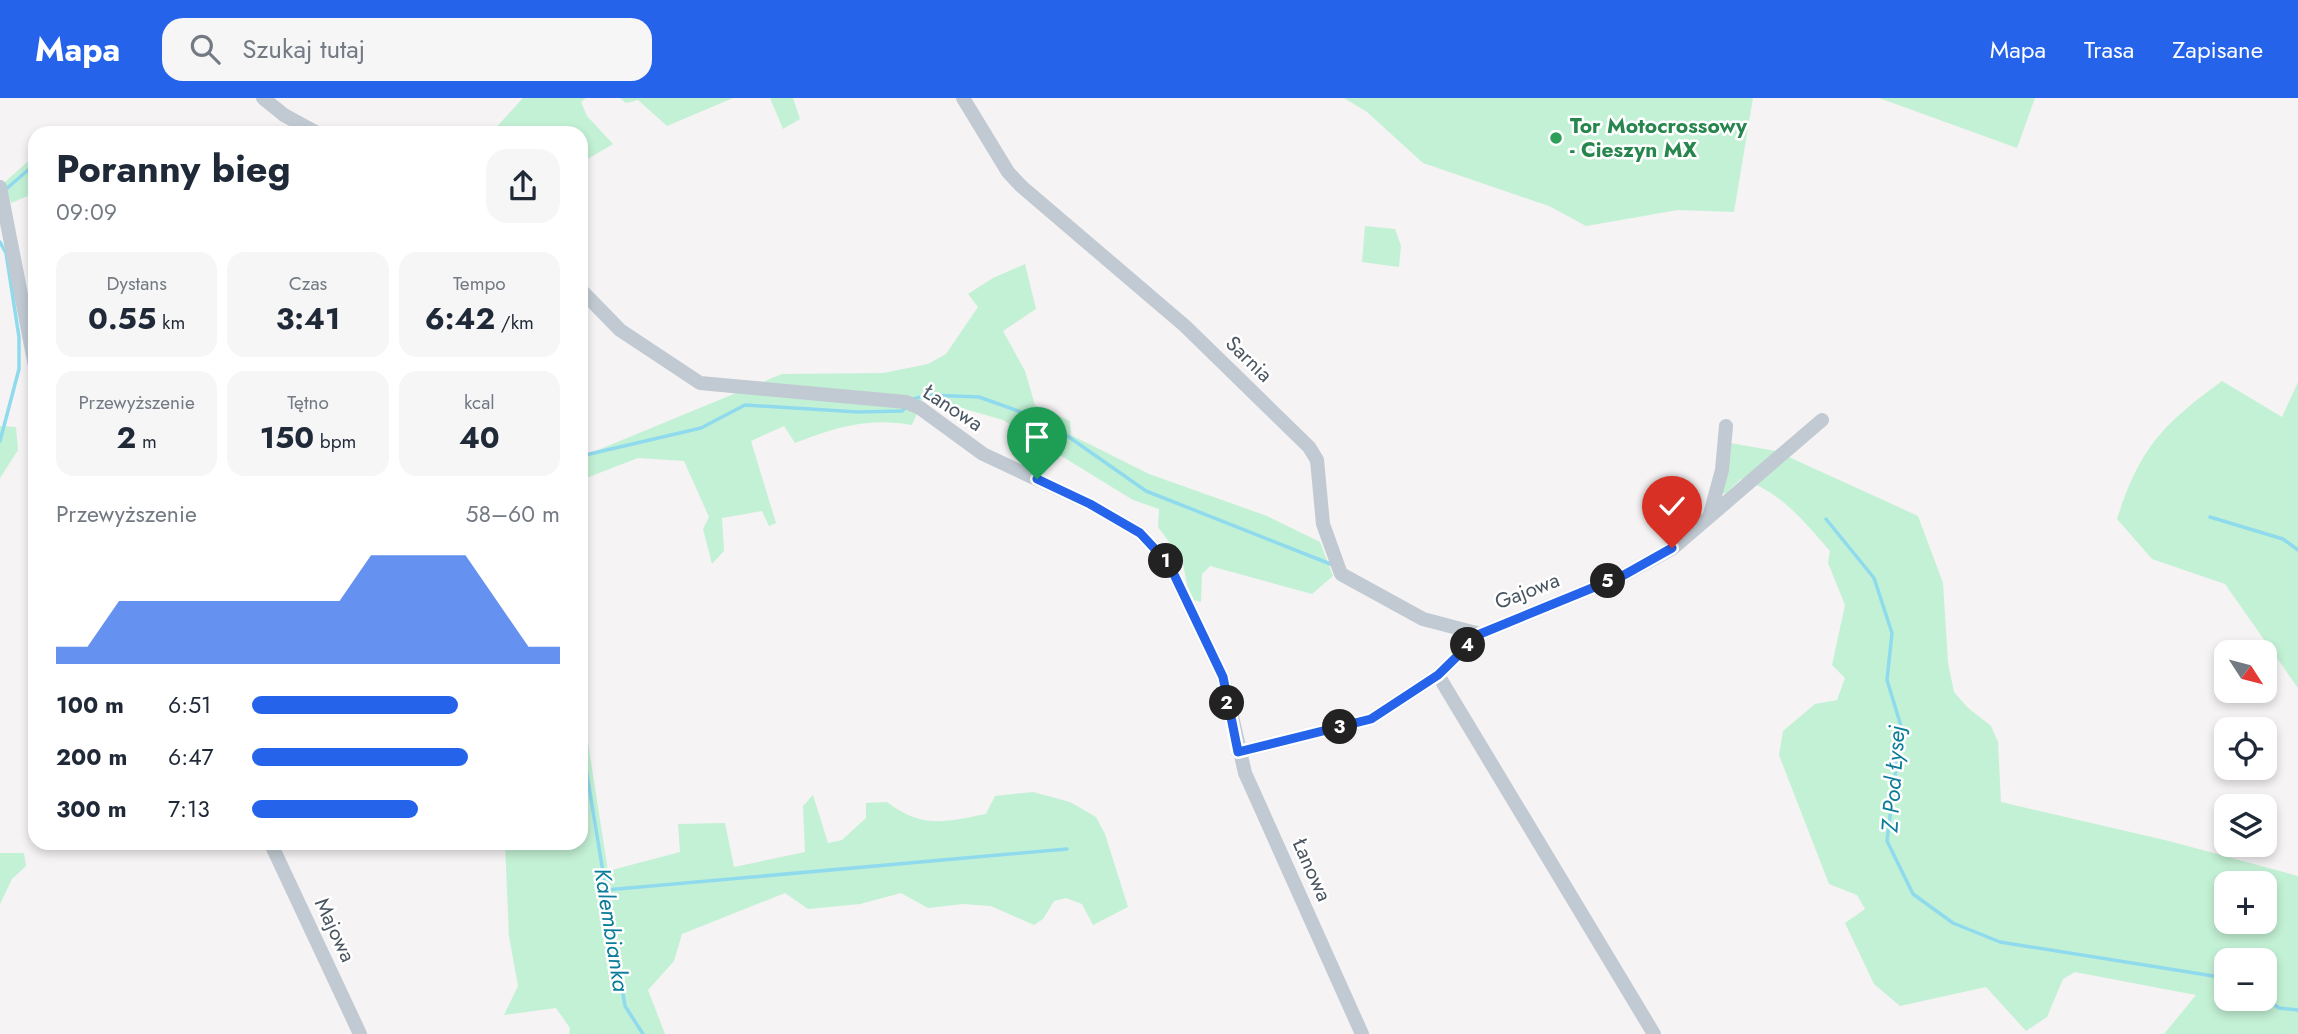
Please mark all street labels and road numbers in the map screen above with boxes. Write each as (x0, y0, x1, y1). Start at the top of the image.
street label: Sarnia (1219, 329, 1279, 389)
street label: Łanowa (916, 377, 989, 439)
street label: Gajowa (1490, 565, 1564, 617)
street label: Łanowa (1284, 833, 1339, 906)
street label: Majowa (307, 893, 363, 967)

